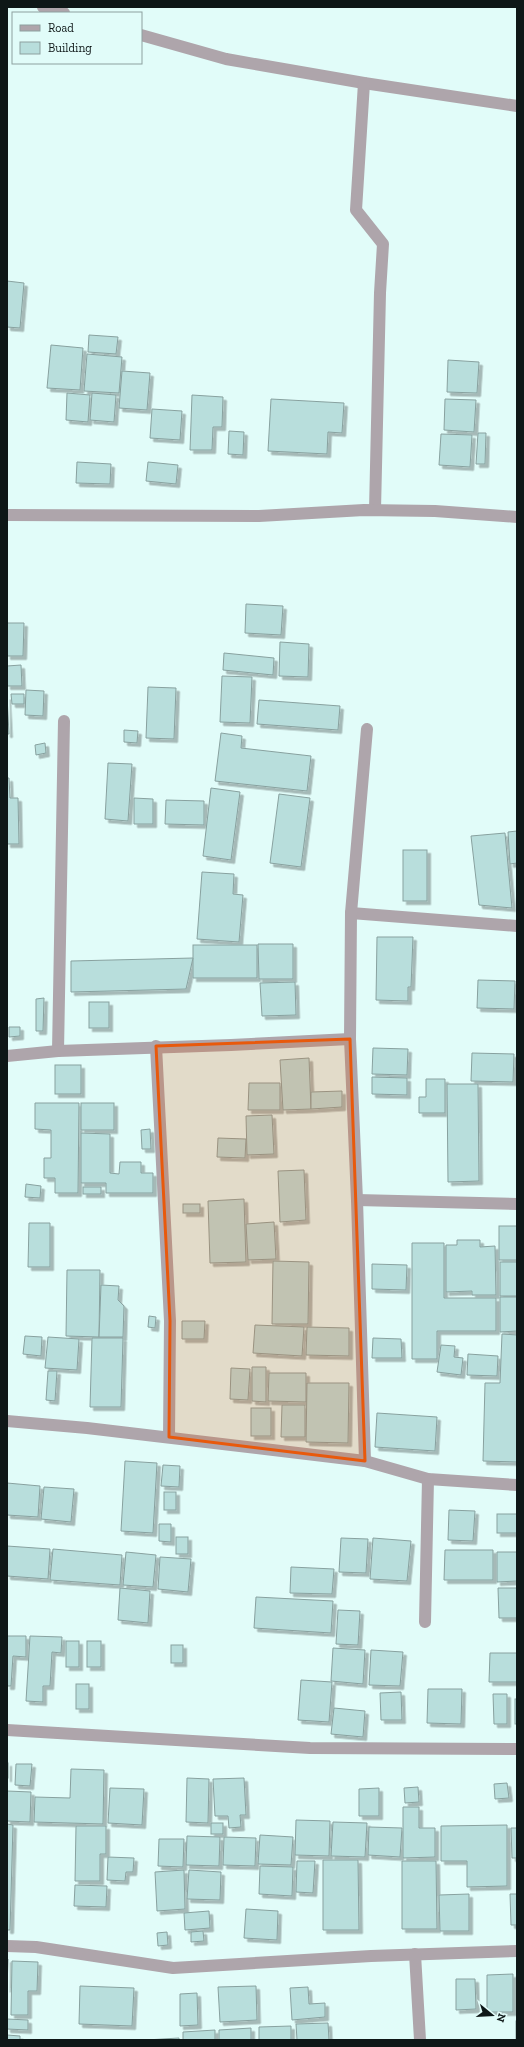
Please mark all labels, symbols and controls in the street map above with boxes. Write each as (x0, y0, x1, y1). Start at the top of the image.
legend (12, 12, 142, 64)
text: Road (48, 21, 74, 35)
text: Building (48, 41, 92, 55)
north arrow (472, 1995, 512, 2035)
text: N (493, 2012, 509, 2025)

